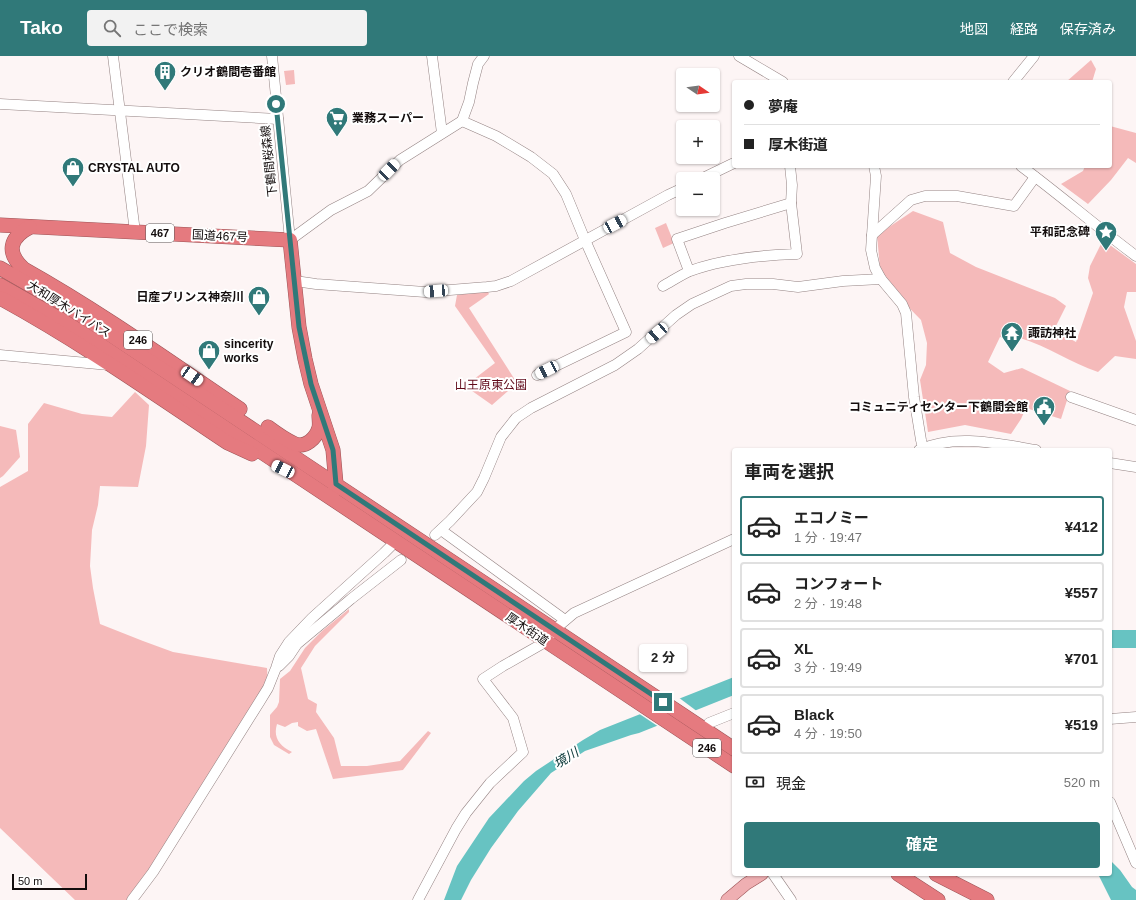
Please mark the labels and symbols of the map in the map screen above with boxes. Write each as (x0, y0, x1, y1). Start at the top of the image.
building icon: クリオ鶴間壱番館 (152, 59, 178, 92)
place label: クリオ鶴間壱番館 (180, 65, 276, 79)
north arrow (676, 68, 720, 112)
route start (267, 95, 285, 113)
supermarket icon: 業務スーパー (324, 105, 350, 138)
place label: 業務スーパー (352, 111, 424, 125)
street label: 下鶴間桜森線 (258, 124, 280, 198)
shop icon: CRYSTAL AUTO (60, 155, 86, 188)
car (376, 157, 402, 183)
place label: CRYSTAL AUTO (88, 161, 180, 175)
car (602, 213, 628, 235)
place icon: 平和記念碑 (1093, 219, 1119, 252)
road number: 467 (146, 224, 174, 242)
place label: 平和記念碑 (1030, 225, 1090, 239)
street label: 国道467号 (192, 228, 248, 244)
street label: 大和厚木バイパス (25, 278, 113, 340)
shop icon: 日産プリンス神奈川 (246, 284, 272, 317)
car (424, 284, 448, 298)
place label: 日産プリンス神奈川 (136, 290, 244, 304)
temple icon: 諏訪神社 (999, 320, 1025, 353)
car (644, 321, 670, 345)
place label: 諏訪神社 (1028, 326, 1076, 340)
road number: 246 (124, 331, 152, 349)
place label: sincerity works (223, 337, 274, 365)
shop icon: sincerity works (196, 338, 222, 371)
car (534, 359, 560, 381)
car (179, 364, 205, 388)
park label: 山王原東公園 (455, 378, 527, 392)
public building icon: コミュニティセンター下鶴間会館 (1031, 394, 1057, 427)
place label: コミュニティセンター下鶴間会館 (849, 400, 1028, 414)
car (270, 458, 296, 480)
street label: 厚木街道 (503, 610, 551, 648)
callout: 2 分 (639, 644, 687, 672)
route end (654, 693, 672, 711)
road number: 246 (693, 739, 721, 757)
water label: 境川 (551, 744, 583, 771)
scale bar (12, 872, 87, 891)

